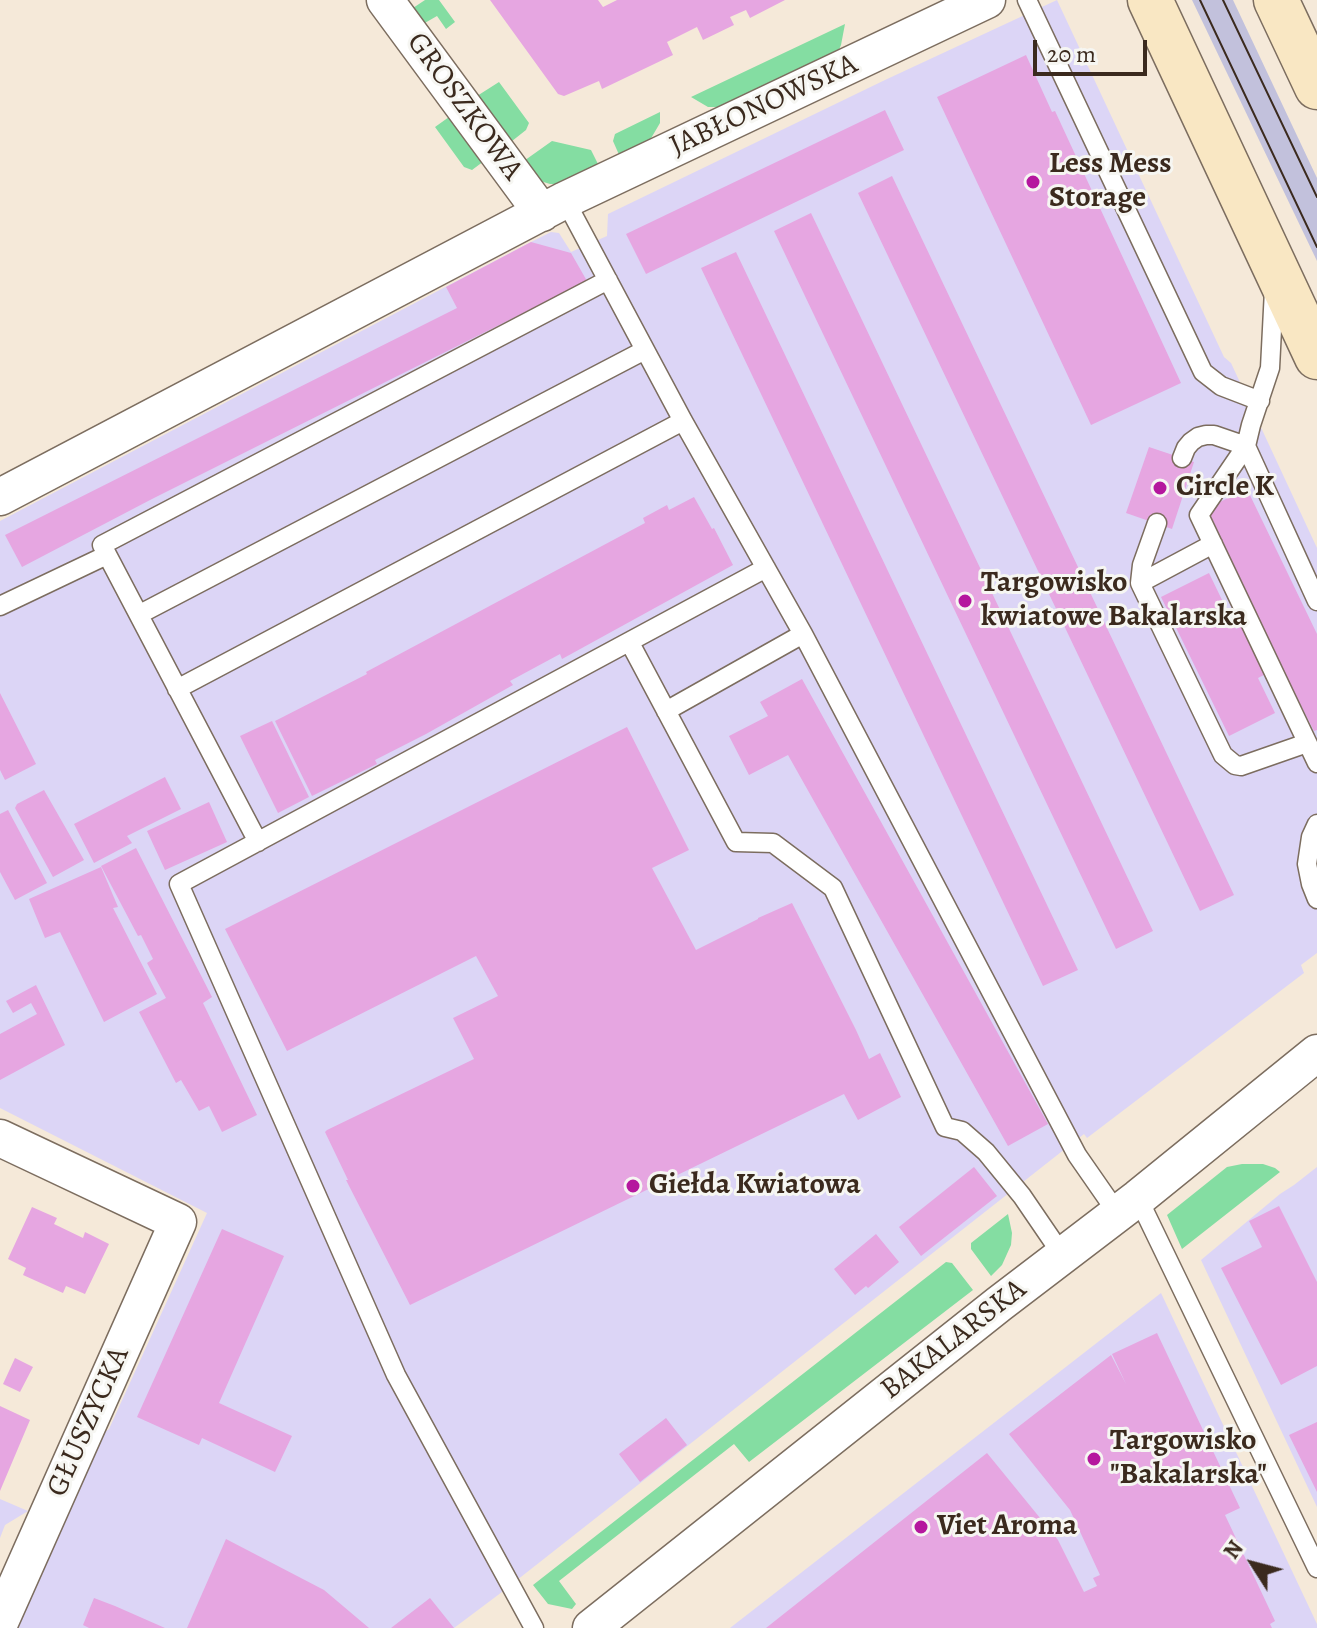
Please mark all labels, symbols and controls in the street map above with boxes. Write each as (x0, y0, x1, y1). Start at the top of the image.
scale bar (1037, 24, 1151, 74)
street label: GROSZKOWA (398, 26, 530, 188)
text: 20 m (1047, 38, 1096, 70)
street label: JABŁONOWSKA (664, 47, 864, 165)
place label: Less Mess Storage (1049, 147, 1172, 218)
marker: Less Mess Storage (1024, 173, 1042, 191)
place label: Circle K (1176, 470, 1274, 506)
marker: Circle K (1151, 479, 1169, 497)
place label: Targowisko kwiatowe Bakalarska (981, 566, 1247, 636)
marker: Targowisko kwiatowe Bakalarska (956, 592, 974, 610)
place label: Giełda Kwiatowa (649, 1168, 861, 1204)
marker: Giełda Kwiatowa (624, 1177, 642, 1195)
street label: BAKALARSKA (874, 1272, 1034, 1408)
street label: GŁUSZYCKA (40, 1342, 138, 1502)
place label: Targowisko "Bakalarska" (1110, 1424, 1267, 1494)
marker: Targowisko "Bakalarska" (1085, 1450, 1103, 1468)
place label: Viet Aroma (937, 1509, 1077, 1545)
marker: Viet Aroma (912, 1518, 930, 1536)
north arrow (1213, 1524, 1293, 1604)
text: N (1217, 1535, 1250, 1565)

